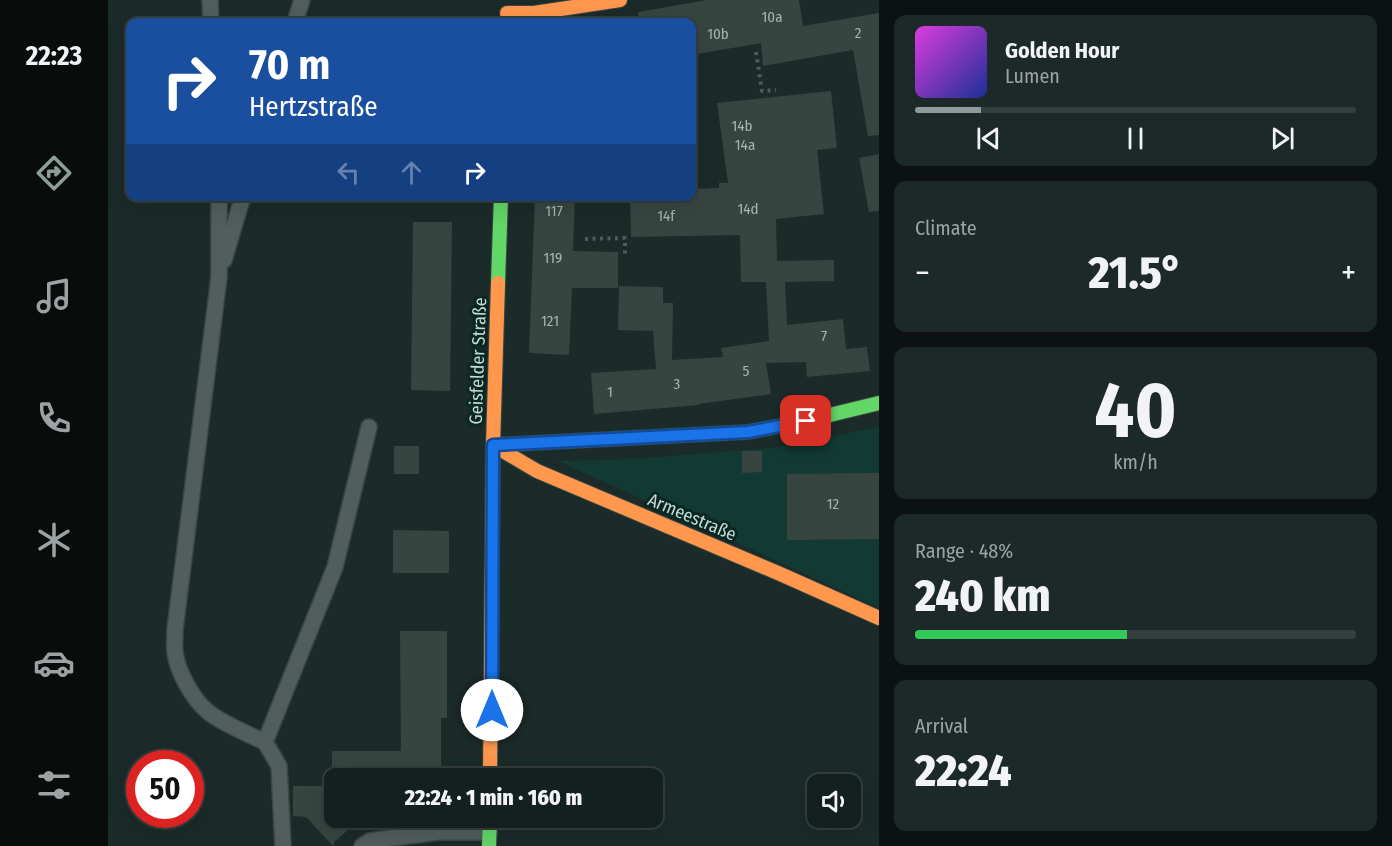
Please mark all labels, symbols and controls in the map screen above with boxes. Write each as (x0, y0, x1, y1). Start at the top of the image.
house number: 10a (761, 8, 783, 26)
house number: 2 (855, 24, 862, 42)
house number: 10b (707, 25, 729, 43)
text: Golden Hour (1005, 37, 1119, 64)
text: 22:23 (26, 40, 82, 72)
text: 70 m (249, 40, 330, 90)
icon: right (150, 42, 228, 120)
text: Lumen (1005, 64, 1060, 88)
text: Hertzstraße (249, 91, 377, 123)
house number: 14b (731, 117, 753, 135)
icon: previous (972, 122, 1005, 155)
icon: pause (1119, 122, 1152, 155)
icon: next (1266, 122, 1299, 155)
house number: 14a (735, 136, 755, 154)
icon: directions (33, 152, 75, 194)
icon: left (332, 156, 365, 189)
icon: ahead (395, 156, 428, 189)
icon: right (458, 156, 491, 189)
house number: 14d (737, 200, 759, 218)
house number: 117 (545, 202, 563, 220)
house number: 14f (657, 207, 676, 225)
text: Climate (915, 216, 977, 240)
text: 21.5° (1088, 246, 1182, 300)
house number: 119 (544, 249, 562, 267)
text: − (915, 253, 930, 293)
text: + (1341, 253, 1356, 293)
icon: music (33, 275, 75, 317)
street label: Geisfelder Straße (465, 297, 491, 425)
house number: 121 (541, 312, 559, 330)
house number: 7 (821, 327, 827, 345)
house number: 5 (743, 362, 750, 380)
text: 40 (1094, 364, 1177, 458)
house number: 3 (674, 375, 681, 393)
house number: 1 (607, 383, 613, 401)
pin (780, 395, 831, 446)
icon: phone (33, 397, 75, 439)
icon: arrive (789, 404, 822, 437)
text: km/h (1113, 450, 1158, 474)
street label: Armeestraße (644, 489, 740, 546)
house number: 12 (827, 495, 840, 513)
icon: climate (33, 519, 75, 561)
text: Range · 48% (915, 539, 1013, 563)
text: 240 km (915, 569, 1051, 623)
icon: car (33, 642, 75, 684)
position arrow (460, 678, 524, 742)
text: Arrival (915, 714, 968, 738)
text: 22:24 (915, 744, 1012, 798)
speed limit sign: 50 (126, 750, 204, 828)
icon: filters (33, 764, 75, 806)
map controls (807, 774, 861, 828)
button: sound (807, 774, 861, 828)
text: 22:24 · 1 min · 160 m (405, 784, 582, 811)

